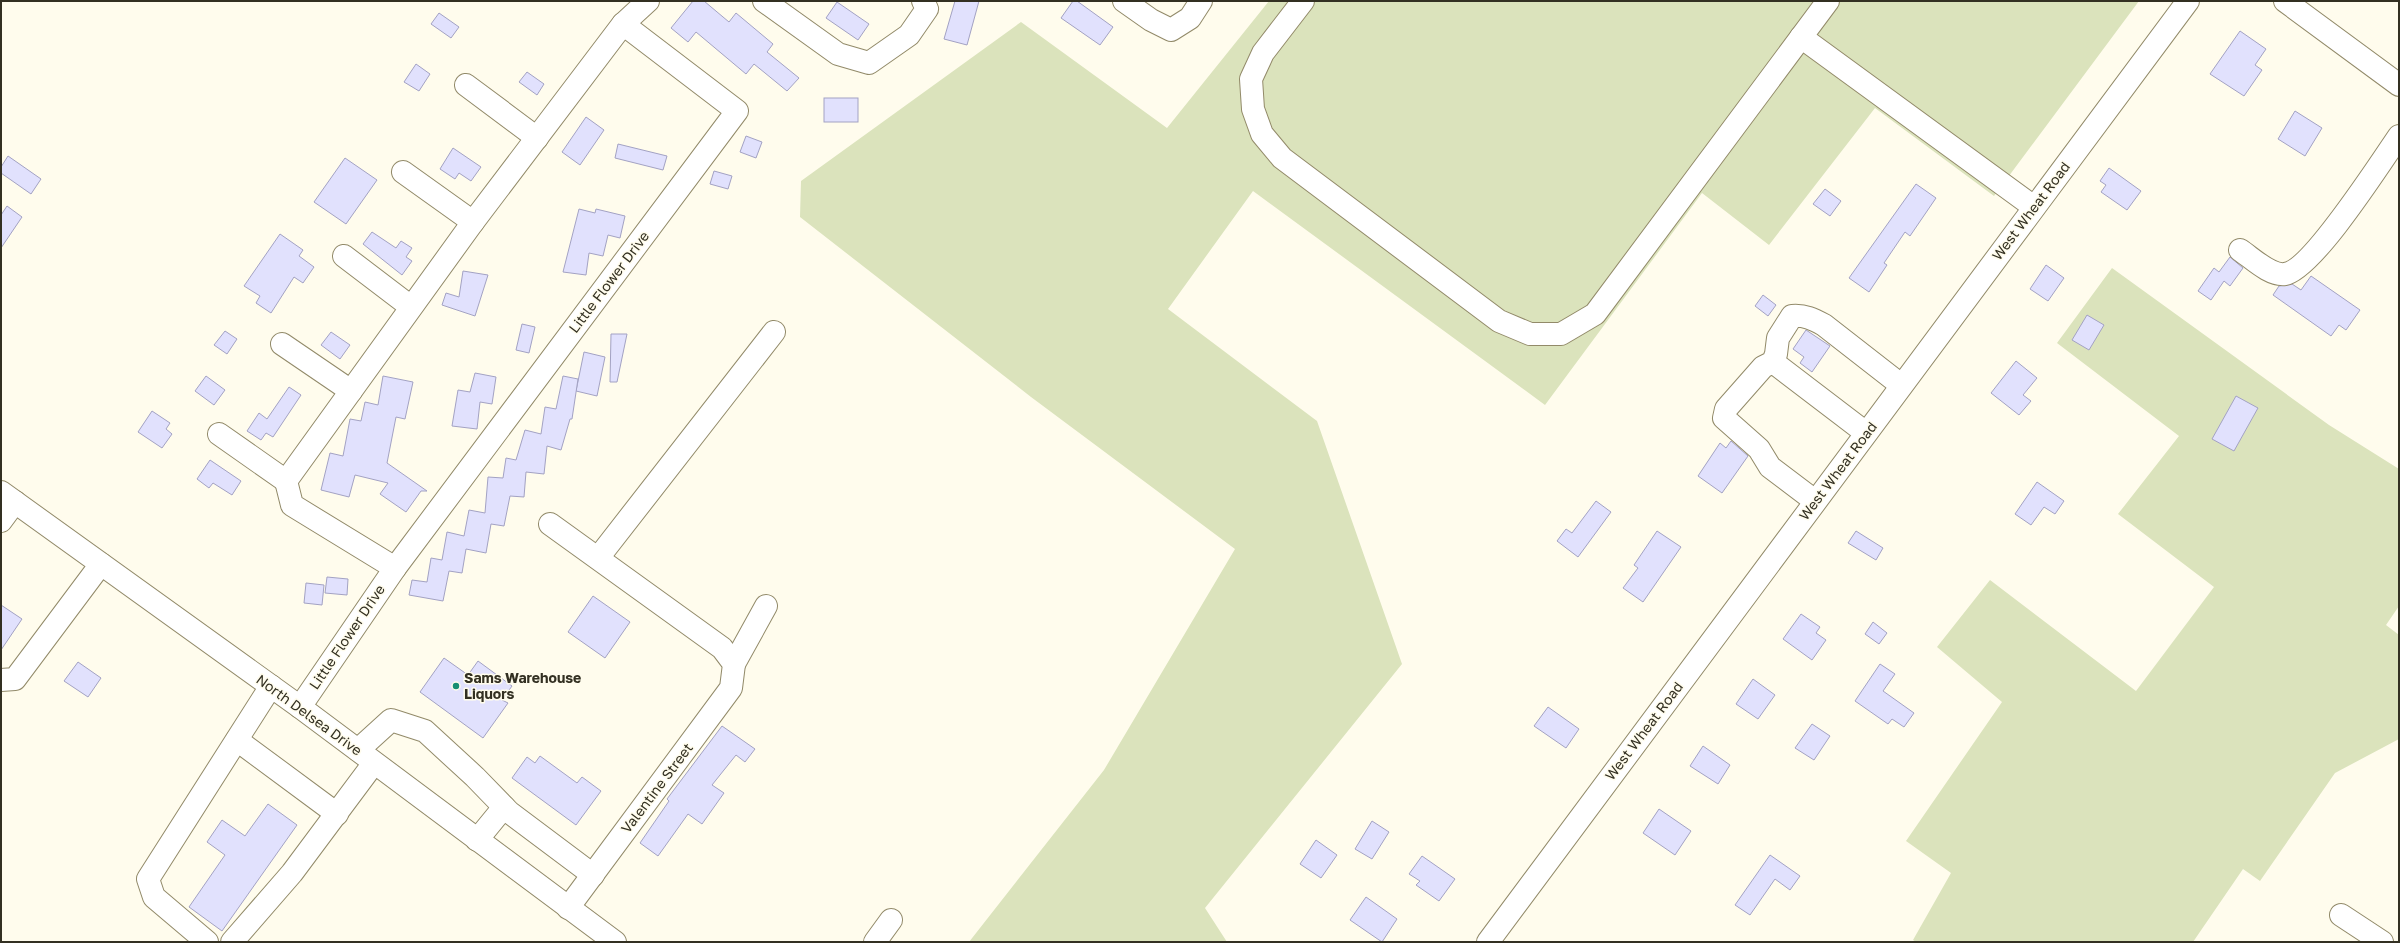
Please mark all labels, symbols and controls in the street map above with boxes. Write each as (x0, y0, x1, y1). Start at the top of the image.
street label: West Wheat Road (1988, 158, 2073, 263)
street label: Little Flower Drive (565, 228, 652, 336)
street label: West Wheat Road (1795, 418, 1880, 523)
street label: Little Flower Drive (305, 581, 388, 692)
place label: Sams Warehouse Liquors (464, 669, 581, 702)
street label: North Delsea Drive (253, 671, 365, 759)
street label: West Wheat Road (1601, 678, 1686, 783)
marker: Sams Warehouse Liquors (451, 681, 461, 691)
street label: Valentine Street (617, 739, 696, 836)

